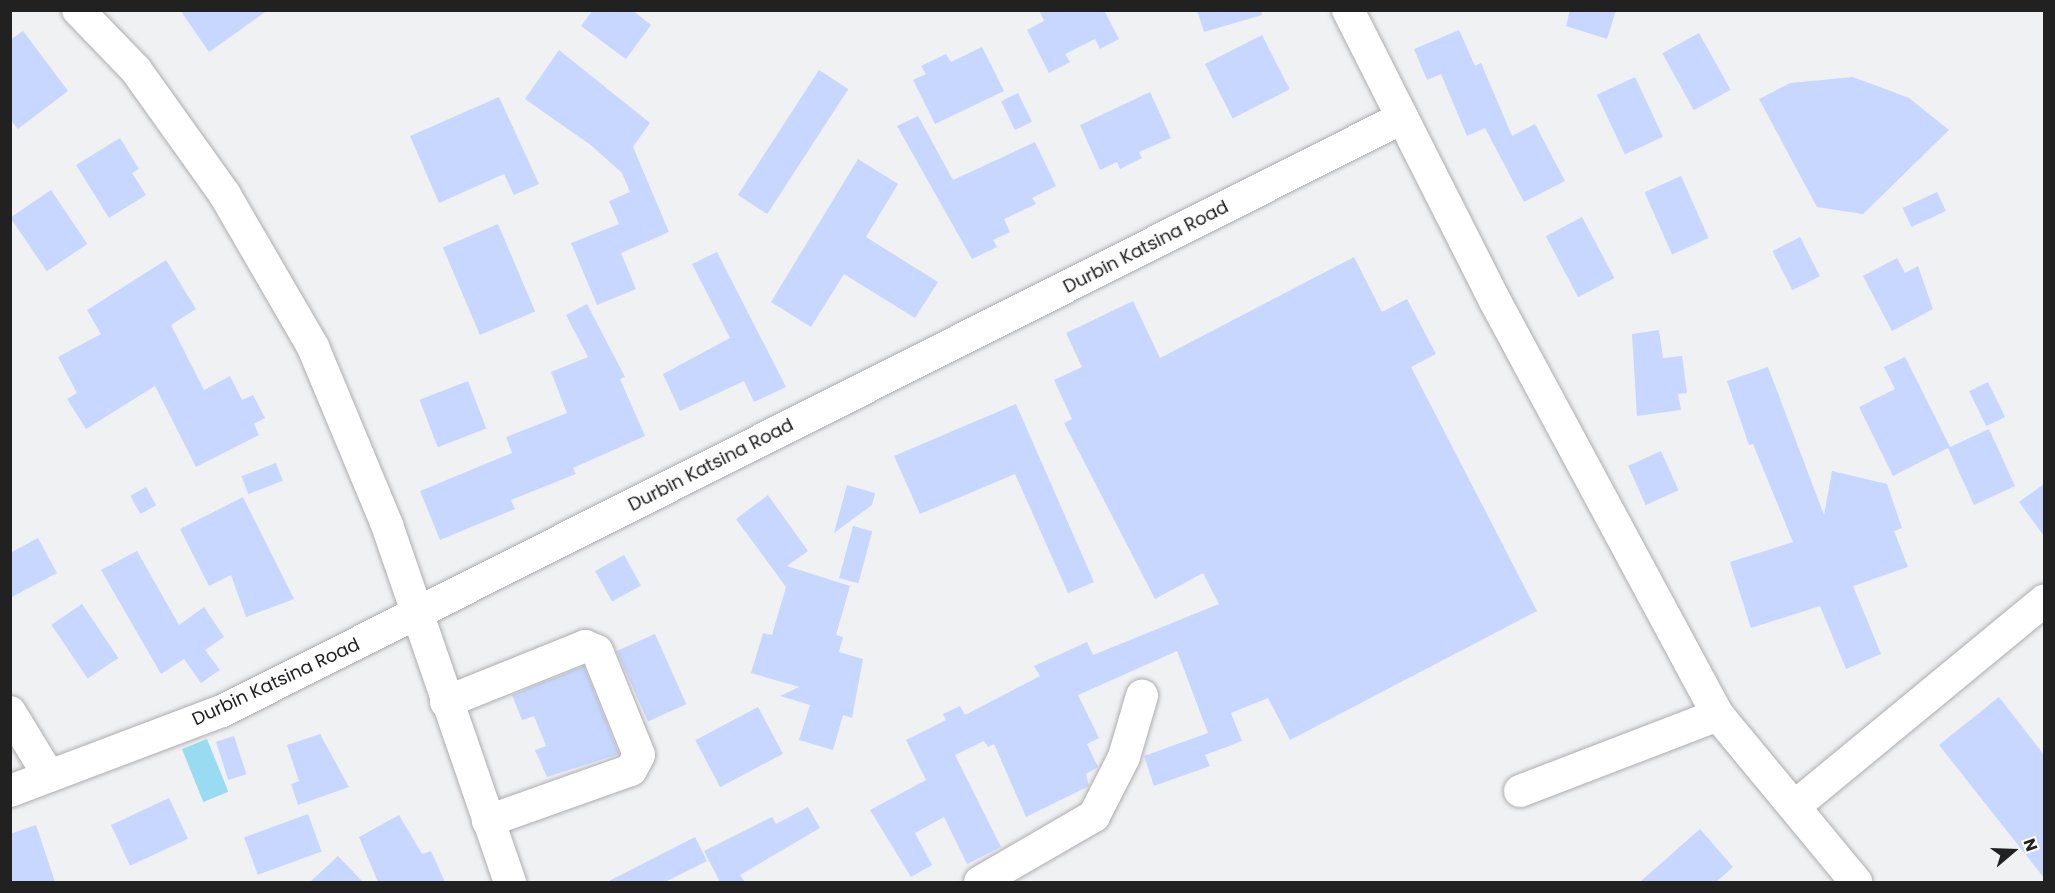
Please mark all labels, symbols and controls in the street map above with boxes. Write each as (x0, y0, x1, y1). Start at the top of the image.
street label: Durbin Katsina Road (1060, 196, 1232, 298)
street label: Durbin Katsina Road (625, 414, 797, 516)
street label: Durbin Katsina Road (189, 634, 363, 730)
north arrow (1983, 821, 2043, 881)
text: N (2018, 836, 2043, 854)

